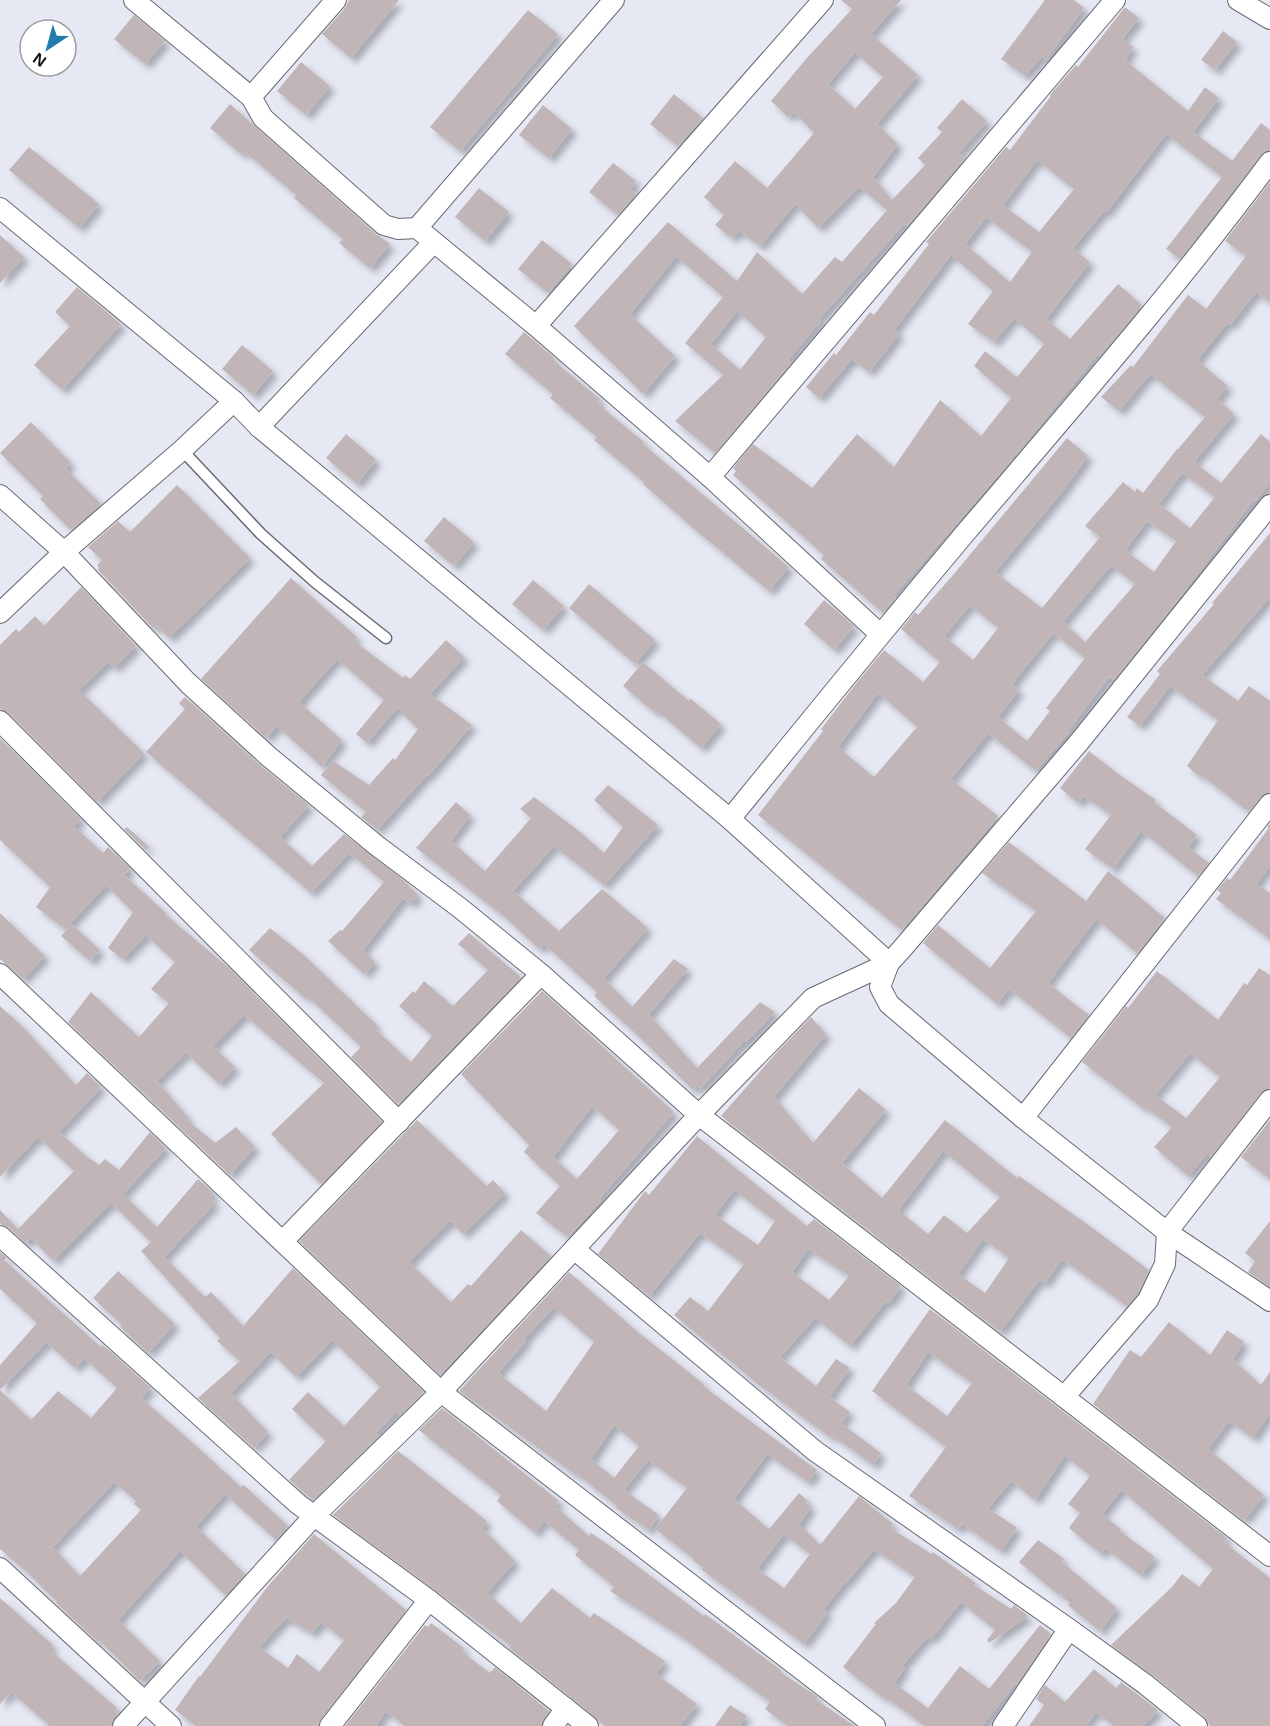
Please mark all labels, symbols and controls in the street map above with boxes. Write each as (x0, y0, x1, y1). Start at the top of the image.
north arrow (18, 18, 78, 78)
text: N (30, 49, 49, 70)

